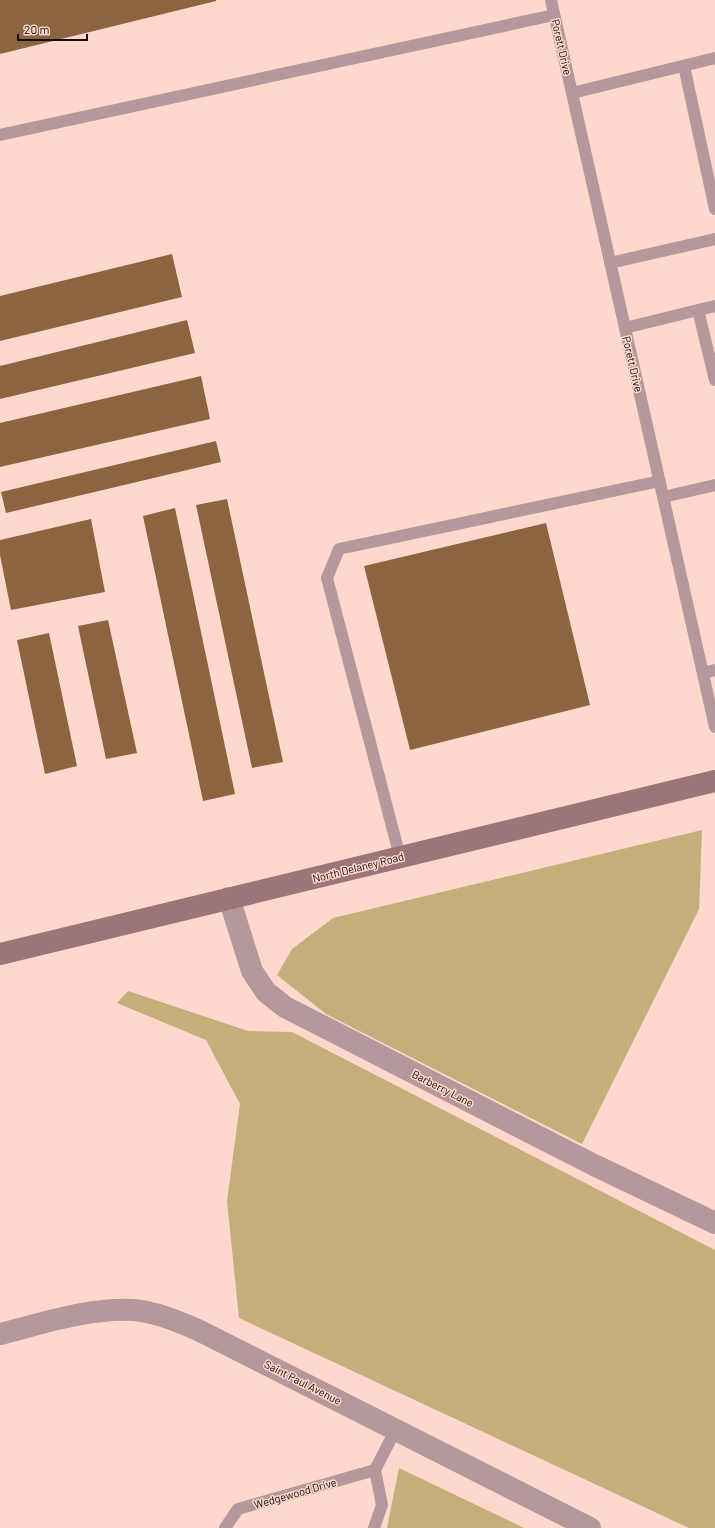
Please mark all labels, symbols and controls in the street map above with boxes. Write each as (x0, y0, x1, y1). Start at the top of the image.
scale bar (18, 16, 87, 42)
street label: Porett Drive (549, 18, 575, 76)
text: 20 m (24, 22, 50, 36)
street label: Porett Drive (620, 335, 646, 393)
street label: North Delaney Road (311, 849, 405, 885)
street label: Barberry Lane (410, 1067, 476, 1109)
street label: Saint Paul Avenue (262, 1357, 344, 1407)
street label: Wedgewood Drive (252, 1475, 338, 1511)

